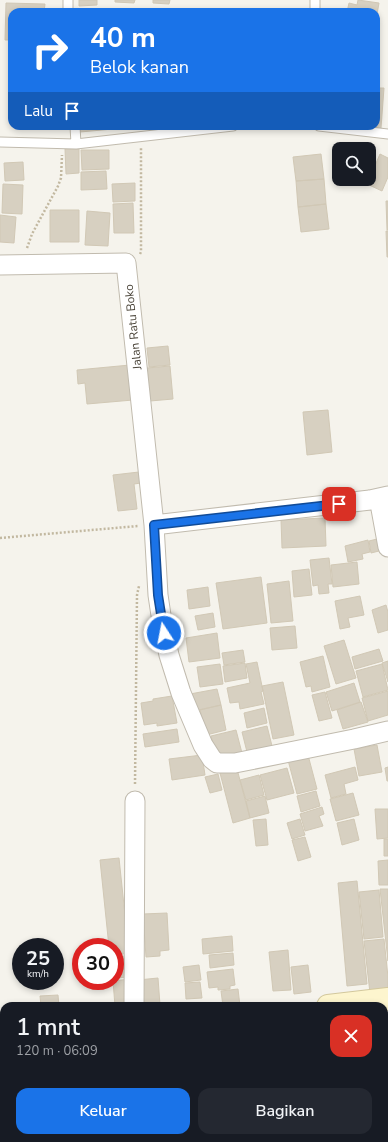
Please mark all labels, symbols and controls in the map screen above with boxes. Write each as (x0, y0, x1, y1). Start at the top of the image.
text: 40 m (90, 19, 156, 57)
icon: right (24, 24, 76, 76)
text: Belok kanan (90, 55, 189, 79)
icon: arrive (61, 100, 83, 122)
text: Lalu (24, 101, 53, 121)
map controls (332, 142, 376, 186)
button: search (332, 142, 376, 186)
street label: Jalan Ratu Boko (121, 283, 146, 371)
pin (322, 487, 356, 521)
icon: arrive (328, 493, 350, 515)
position arrow (143, 612, 185, 654)
speed limit sign: 30 (72, 938, 124, 990)
text: 25 (26, 945, 50, 972)
text: km/h (27, 967, 49, 981)
text: 1 mnt (16, 1011, 80, 1043)
button: close (330, 1015, 372, 1057)
text: 120 m · 06:09 (16, 1042, 98, 1060)
button: Keluar (16, 1088, 190, 1134)
button: Bagikan (198, 1088, 372, 1134)

